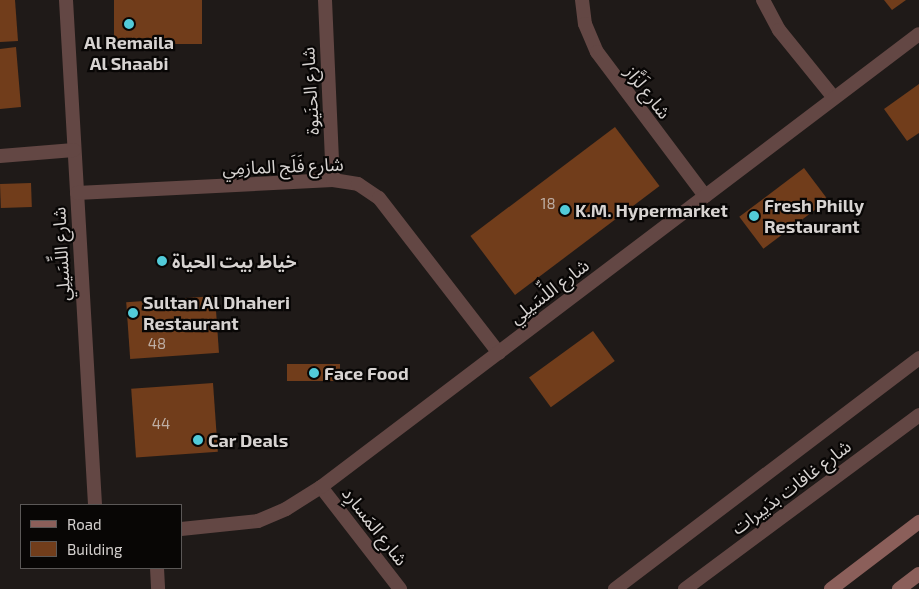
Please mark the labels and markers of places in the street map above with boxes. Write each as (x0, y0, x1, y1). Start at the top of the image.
marker: Al Remaila Al Shaabi (123, 18, 135, 30)
place label: Al Remaila Al Shaabi (84, 32, 174, 74)
place label: Fresh Philly Restaurant (764, 195, 864, 238)
place label: K.M. Hypermarket (575, 199, 728, 221)
marker: K.M. Hypermarket (559, 204, 571, 216)
marker: Fresh Philly Restaurant (748, 210, 760, 222)
place label: خياط بيت الحياة (172, 250, 297, 272)
marker: خياط بيت الحياة (156, 255, 168, 267)
place label: Sultan Al Dhaheri Restaurant (143, 292, 291, 334)
marker: Sultan Al Dhaheri Restaurant (127, 307, 139, 319)
place label: Face Food (324, 362, 409, 384)
marker: Face Food (308, 367, 320, 379)
place label: Car Deals (208, 429, 289, 451)
marker: Car Deals (192, 434, 204, 446)

